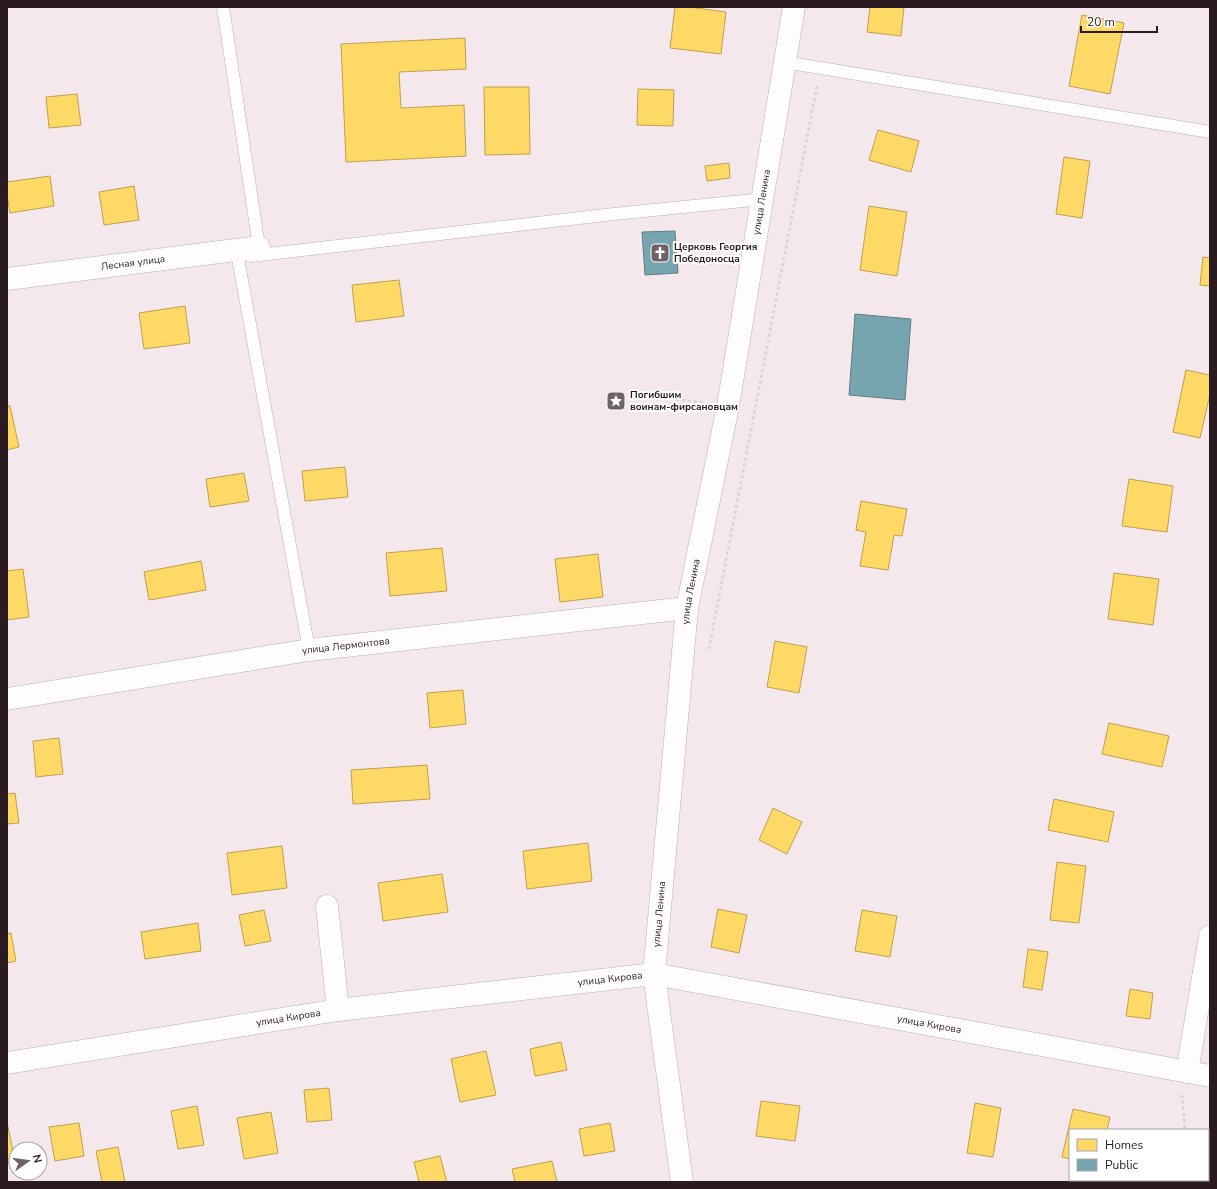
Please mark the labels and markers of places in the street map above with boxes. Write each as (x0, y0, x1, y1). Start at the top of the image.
place label: Церковь Георгия Победоносца (674, 240, 757, 266)
church icon: Церковь Георгия Победоносца (649, 242, 671, 264)
place label: Погибшим воинам-фирсановцам (630, 388, 738, 414)
place icon: Погибшим воинам-фирсановцам (605, 390, 627, 412)

